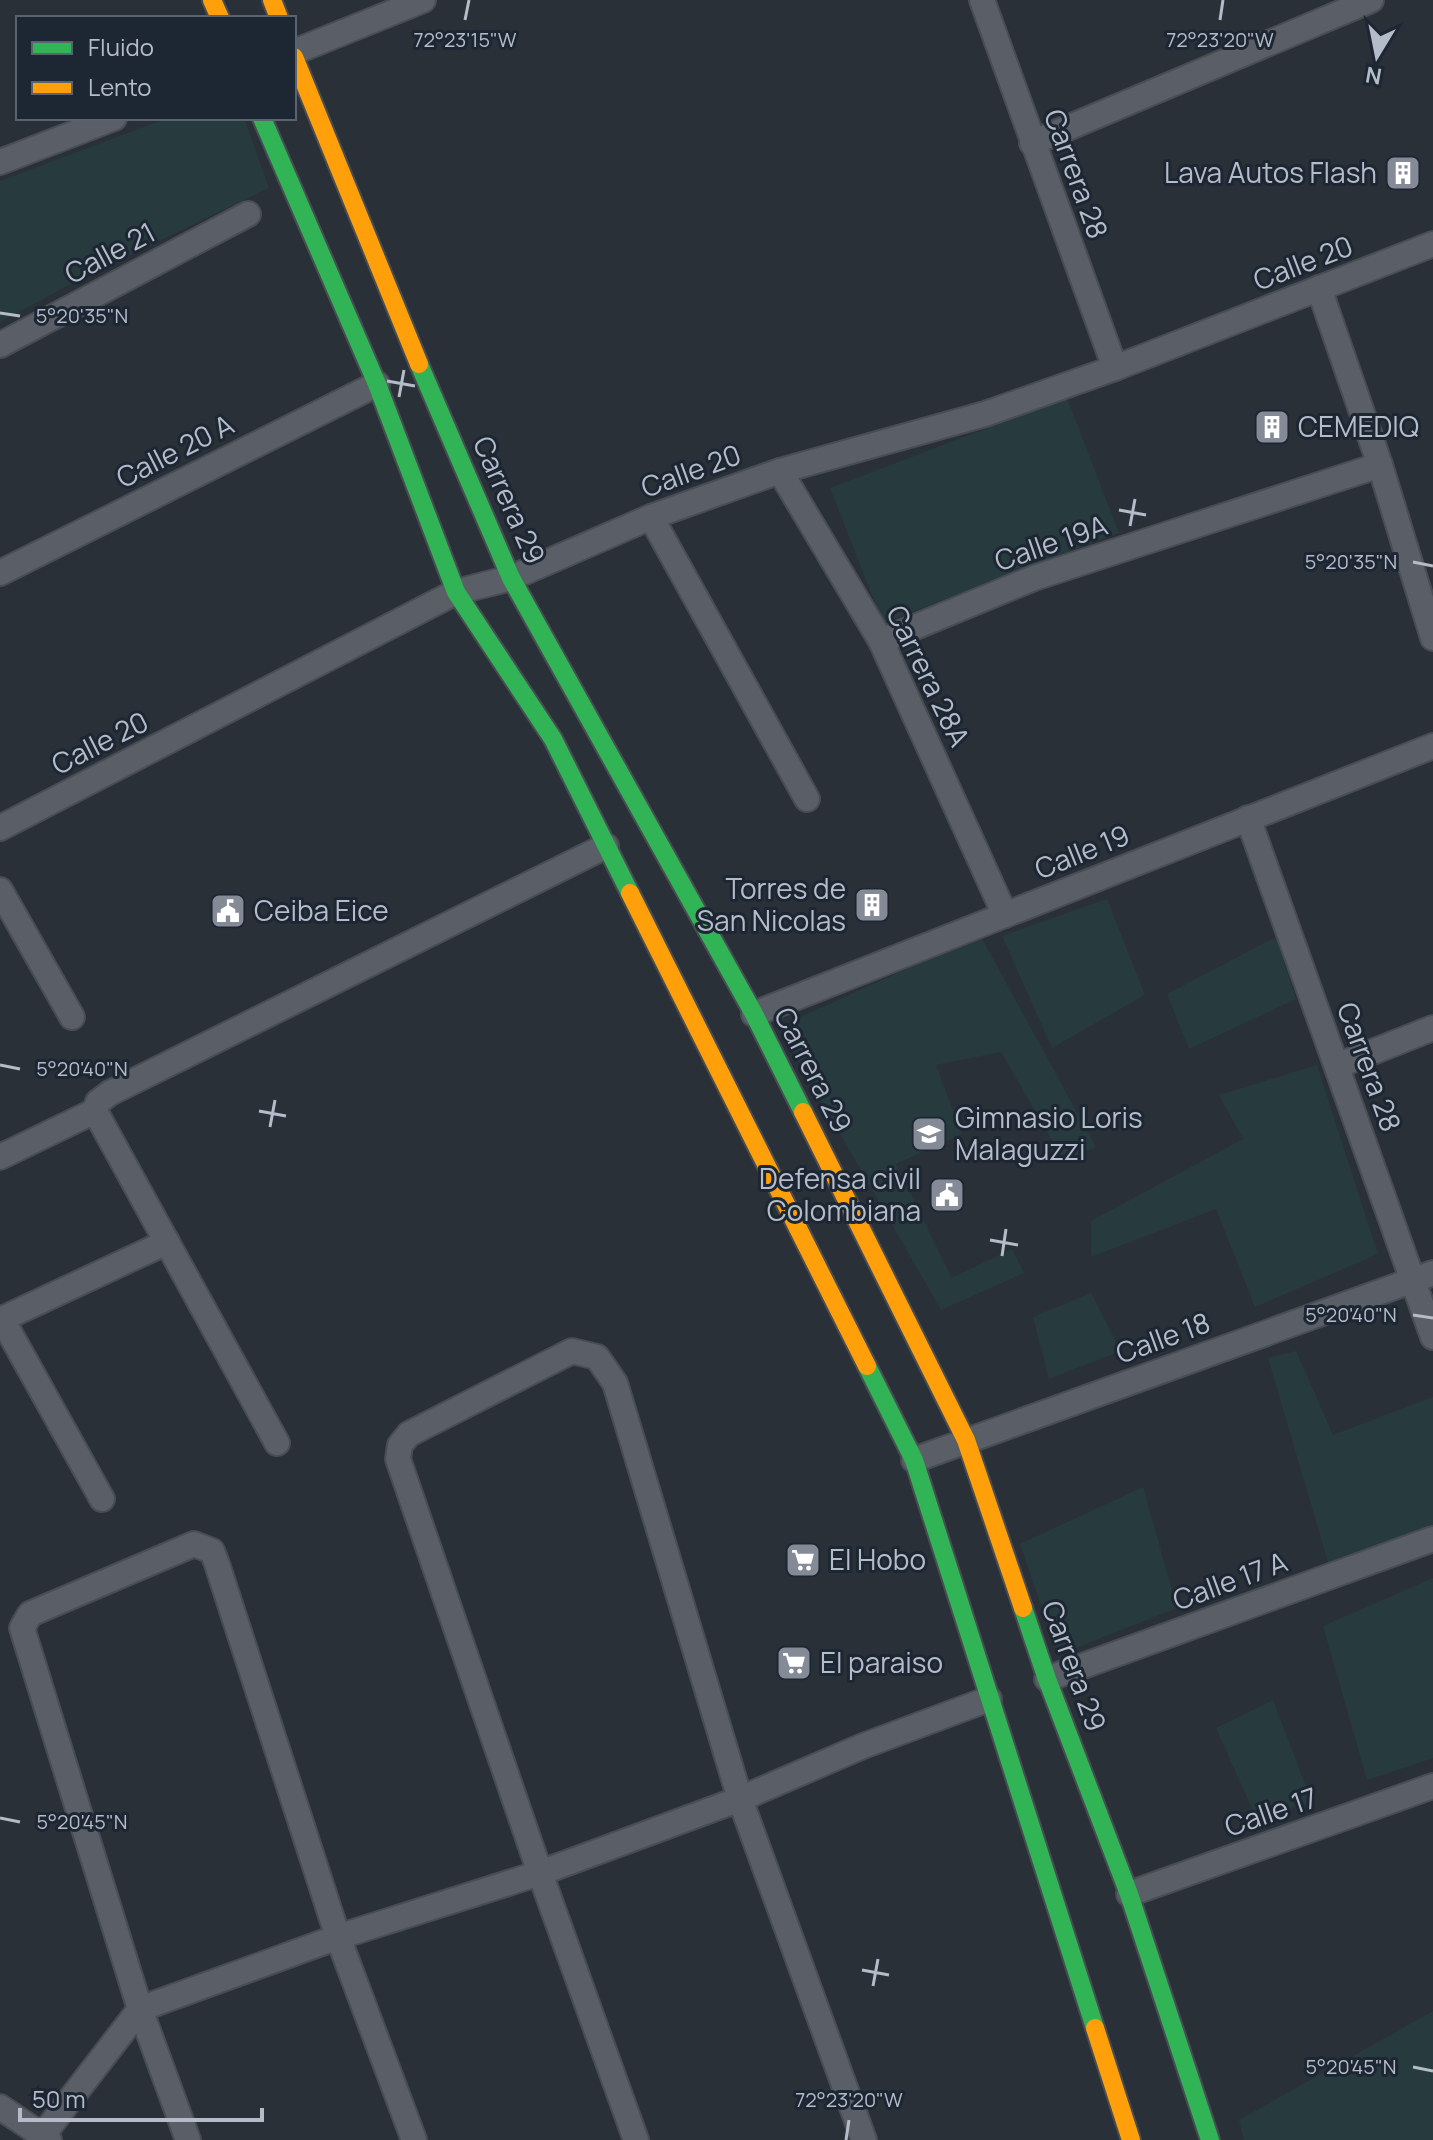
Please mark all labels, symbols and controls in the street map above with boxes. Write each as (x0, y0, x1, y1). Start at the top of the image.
legend (16, 16, 296, 120)
north arrow (1337, 16, 1417, 96)
text: 72°23'15"W (413, 26, 517, 53)
text: 72°23'20"W (1166, 26, 1274, 53)
text: Fluido (88, 30, 154, 63)
text: N (1363, 60, 1384, 92)
text: Lento (88, 70, 152, 103)
street label: Carrera 28 (1036, 104, 1118, 243)
place label: Lava Autos Flash (1164, 153, 1377, 191)
building icon: Lava Autos Flash (1384, 154, 1422, 192)
street label: Calle 21 (58, 212, 162, 292)
street label: Calle 20 (1247, 226, 1358, 298)
text: 5°20'35"N (36, 302, 128, 329)
street label: Calle 20 A (109, 404, 240, 496)
place label: CEMEDIQ (1298, 407, 1419, 445)
building icon: CEMEDIQ (1253, 408, 1291, 446)
street label: Carrera 29 (465, 430, 555, 569)
street label: Calle 20 (635, 434, 746, 506)
street label: Calle 19A (989, 505, 1112, 579)
text: 5°20'35"N (1305, 548, 1397, 575)
street label: Carrera 28A (878, 599, 980, 753)
street label: Calle 20 (45, 702, 154, 783)
street label: Calle 19 (1029, 815, 1135, 887)
place label: Torres de San Nicolas (697, 869, 846, 939)
building icon: Torres de San Nicolas (853, 886, 891, 924)
place label: Ceiba Eice (254, 891, 389, 929)
public building icon: Ceiba Eice (209, 892, 247, 930)
street label: Carrera 28 (1329, 997, 1411, 1136)
street label: Carrera 29 (766, 1000, 862, 1139)
text: 5°20'40"N (36, 1055, 128, 1082)
place label: Gimnasio Loris Malaguzzi (955, 1098, 1143, 1168)
school or university icon: Gimnasio Loris Malaguzzi (910, 1115, 948, 1153)
place label: Defensa civil Colombiana (759, 1159, 921, 1229)
public building icon: Defensa civil Colombiana (928, 1176, 966, 1214)
text: 5°20'40"N (1305, 1301, 1397, 1328)
street label: Calle 18 (1110, 1302, 1215, 1372)
place label: El Hobo (829, 1540, 926, 1578)
supermarket icon: El Hobo (784, 1541, 822, 1579)
street label: Calle 17 A (1167, 1542, 1292, 1618)
street label: Carrera 29 (1034, 1595, 1116, 1736)
place label: El paraiso (820, 1643, 943, 1681)
supermarket icon: El paraiso (775, 1644, 813, 1682)
street label: Calle 17 (1219, 1778, 1322, 1845)
text: 5°20'45"N (37, 1808, 127, 1835)
text: 5°20'45"N (1306, 2053, 1396, 2080)
scale bar (20, 2072, 262, 2122)
text: 50 m (32, 2082, 86, 2115)
text: 72°23'20"W (795, 2086, 903, 2113)

